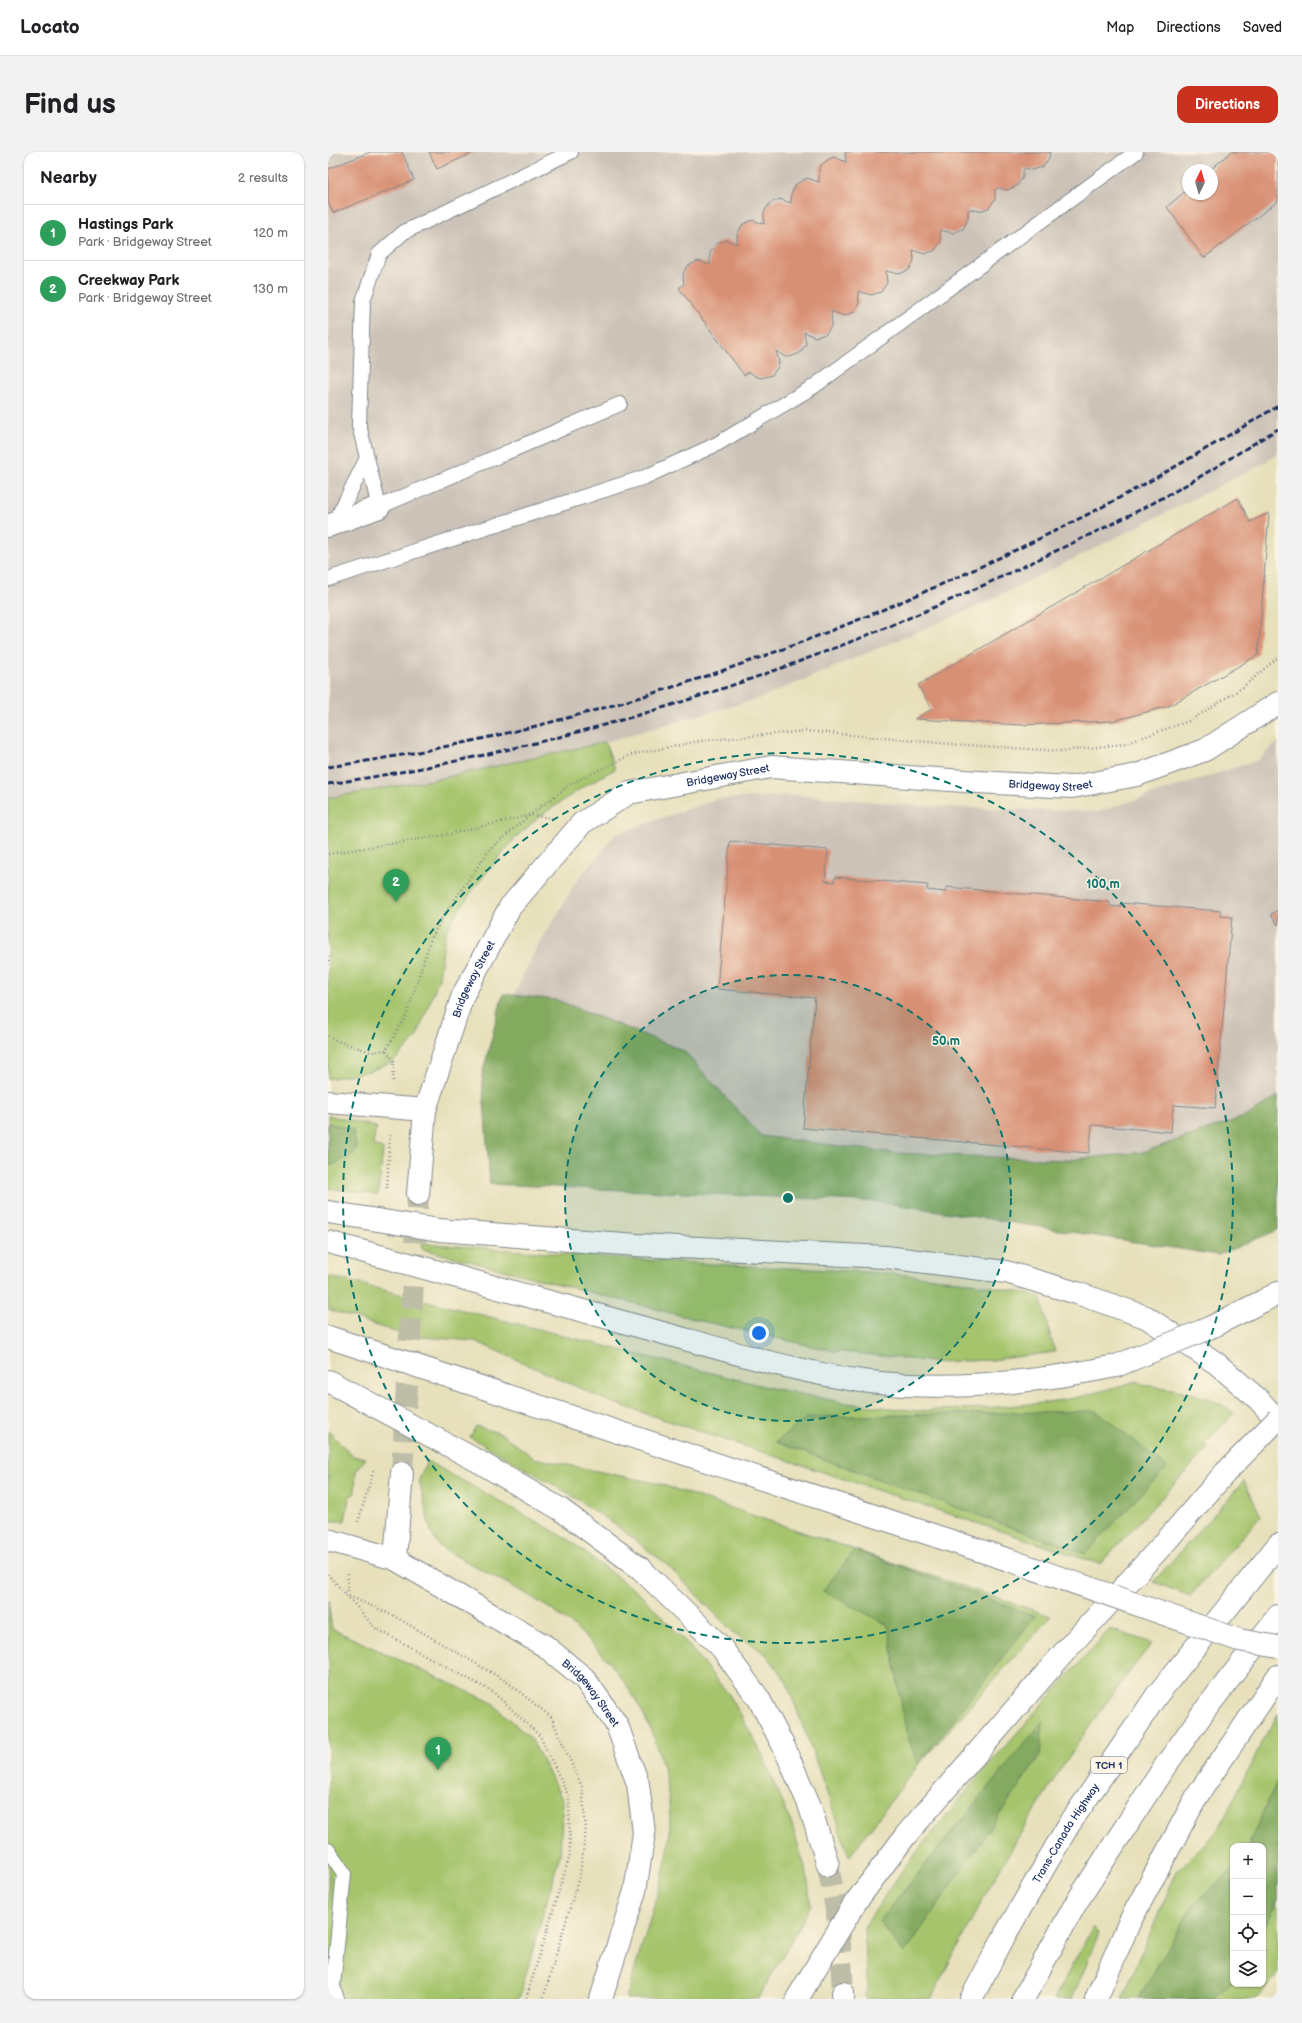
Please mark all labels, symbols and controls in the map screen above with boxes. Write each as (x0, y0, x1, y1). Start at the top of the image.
text: Locato (20, 16, 80, 39)
text: Map (1106, 19, 1134, 36)
text: Directions (1156, 19, 1221, 36)
text: Saved (1243, 19, 1282, 36)
button: Directions (1177, 86, 1278, 123)
text: Find us (24, 88, 116, 121)
north arrow (1182, 164, 1218, 200)
text: Nearby (40, 168, 97, 188)
text: 2 results (238, 170, 288, 186)
text: Hastings Park (78, 215, 173, 234)
text: 1 (50, 225, 56, 241)
text: 120 m (253, 225, 288, 241)
text: Park · Bridgeway Street (78, 234, 212, 250)
text: Creekway Park (78, 271, 179, 290)
text: 2 (49, 281, 57, 297)
text: 130 m (253, 281, 288, 297)
text: Park · Bridgeway Street (78, 290, 212, 306)
street label: Bridgeway Street (685, 761, 771, 789)
street label: Bridgeway Street (1008, 777, 1094, 794)
pin: 2 (383, 869, 409, 902)
text: 100 m (1086, 877, 1120, 892)
street label: Bridgeway Street (450, 938, 498, 1019)
text: 50 m (932, 1034, 960, 1049)
centre of rings (781, 1191, 795, 1205)
your location (749, 1323, 769, 1343)
street label: Bridgeway Street (559, 1657, 622, 1730)
pin: 1 (425, 1737, 451, 1770)
road number: TCH 1 (1091, 1757, 1127, 1773)
street label: Trans-Canada Highway (1030, 1781, 1102, 1886)
map controls (1230, 1843, 1266, 1987)
button: + (1230, 1843, 1266, 1879)
button: − (1230, 1879, 1266, 1915)
button: locate (1230, 1915, 1266, 1951)
button: layers (1230, 1951, 1266, 1987)

